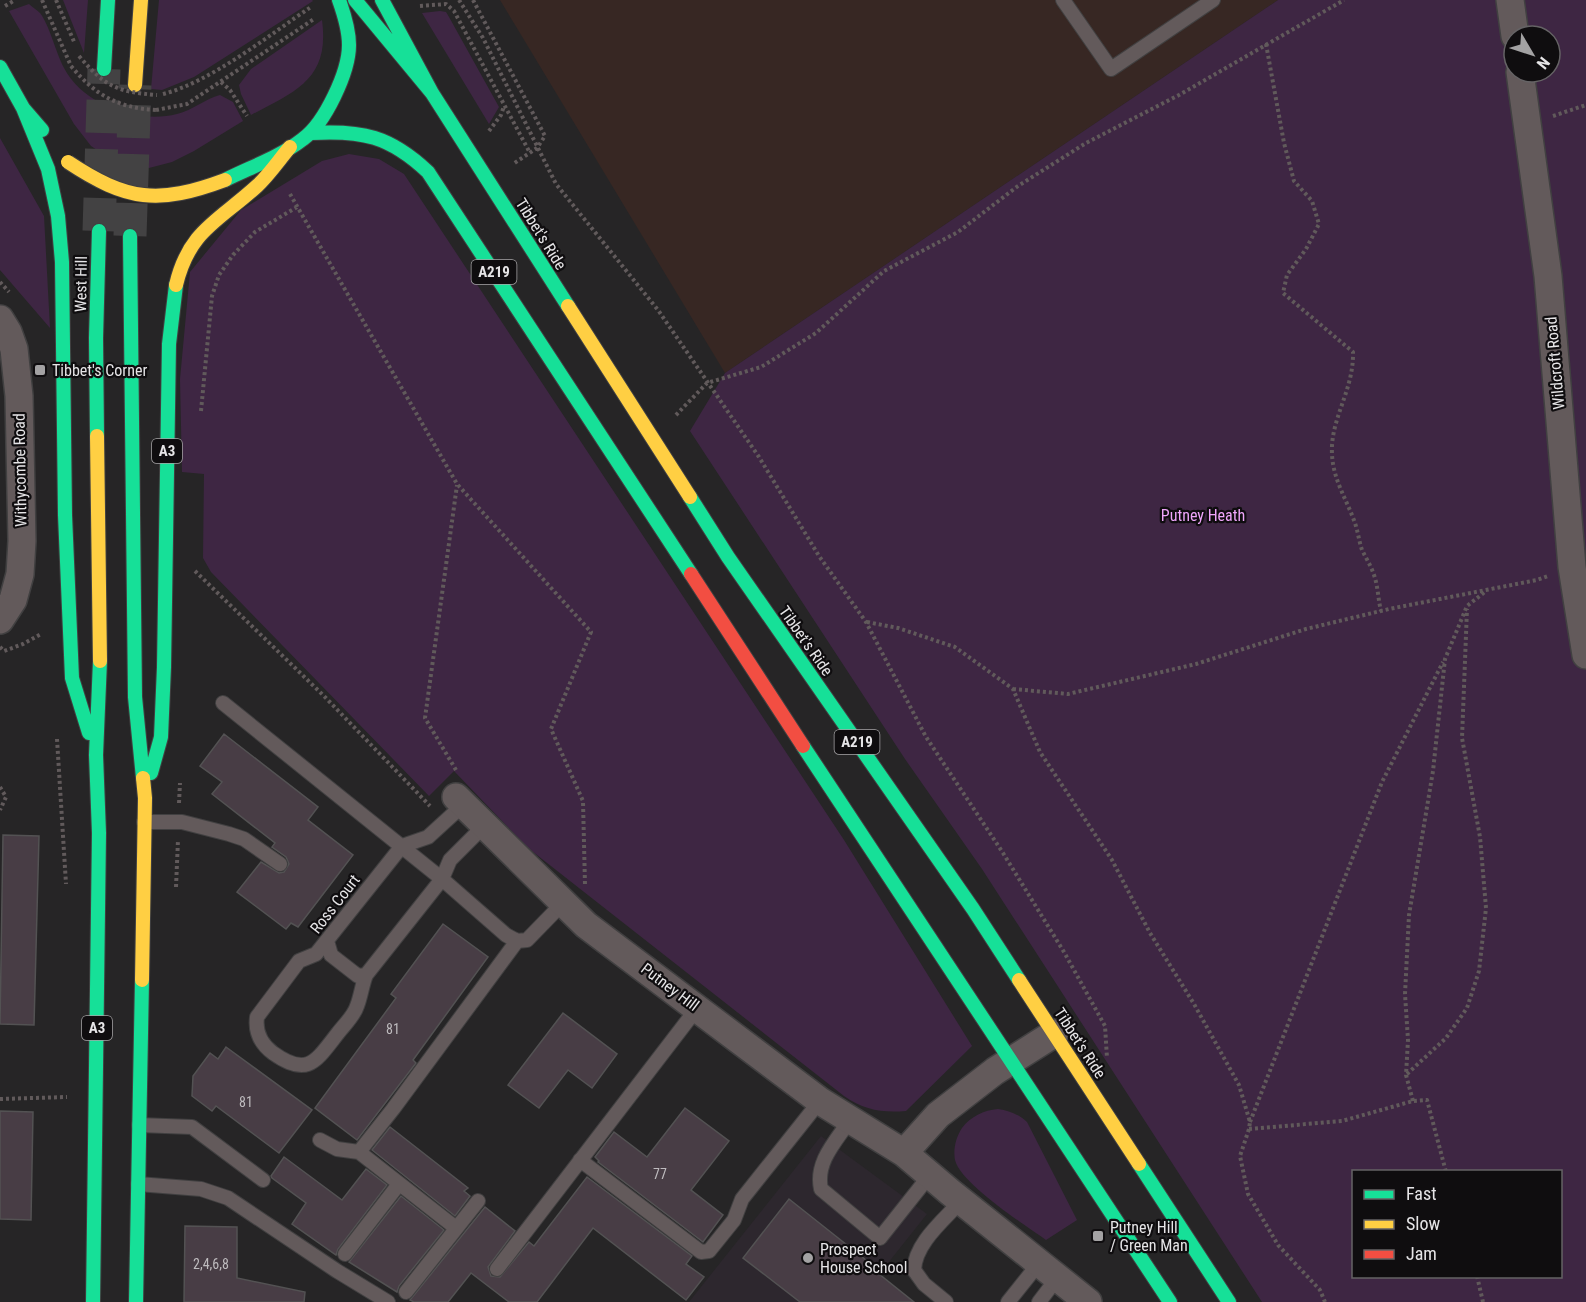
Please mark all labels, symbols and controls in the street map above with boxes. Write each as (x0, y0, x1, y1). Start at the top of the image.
north arrow (1502, 24, 1562, 84)
text: N (1533, 53, 1554, 73)
street label: Tibbet's Ride (512, 195, 570, 273)
street label: West Hill (71, 256, 91, 312)
road number: A219 (472, 260, 516, 284)
street label: Wildcroft Road (1541, 316, 1569, 410)
place label: Tibbet's Corner (52, 361, 147, 380)
marker: Tibbet's Corner (33, 363, 47, 377)
street label: Withycombe Road (10, 413, 30, 527)
road number: A3 (152, 439, 182, 463)
park label: Putney Heath (1161, 506, 1245, 525)
street label: Tibbet's Ride (775, 602, 837, 680)
road number: A219 (834, 730, 880, 754)
street label: Ross Court (306, 871, 364, 937)
street label: Putney Hill (637, 959, 703, 1015)
street label: Tibbet's Ride (1050, 1004, 1110, 1082)
road number: A3 (82, 1016, 112, 1040)
house number: 81 (386, 1021, 400, 1037)
house number: 81 (239, 1094, 253, 1110)
house number: 77 (653, 1166, 667, 1182)
legend (1352, 1170, 1562, 1278)
text: Fast (1406, 1183, 1437, 1204)
text: Slow (1406, 1213, 1441, 1234)
place label: Putney Hill / Green Man (1110, 1218, 1188, 1255)
marker: Putney Hill / Green Man (1091, 1229, 1105, 1243)
place label: Prospect House School (820, 1240, 907, 1277)
text: Jam (1406, 1243, 1437, 1264)
marker: Prospect House School (801, 1251, 815, 1265)
house number: 2,4,6,8 (193, 1256, 229, 1272)

